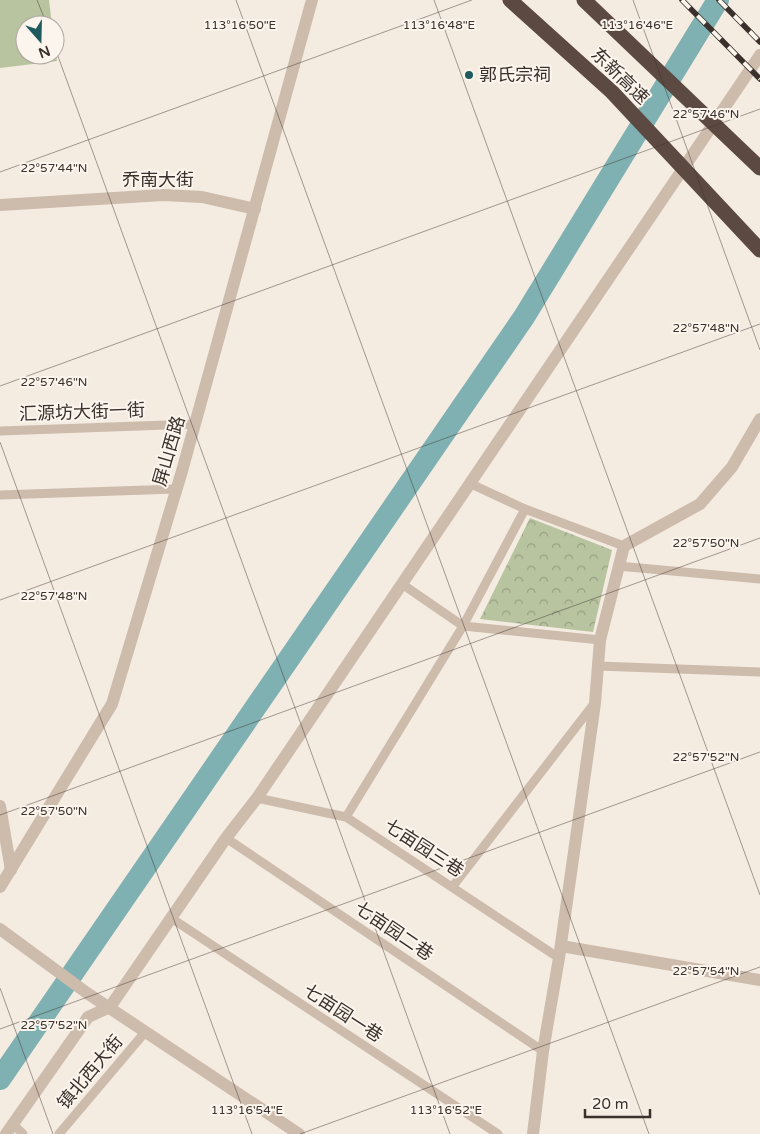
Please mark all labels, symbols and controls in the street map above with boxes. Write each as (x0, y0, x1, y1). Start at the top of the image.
north arrow (15, 15, 65, 65)
text: 113°16'50"E (204, 18, 277, 32)
text: 113°16'48"E (403, 18, 476, 32)
text: 113°16'46"E (601, 18, 674, 32)
text: N (36, 42, 52, 62)
street label: 东新高速 (586, 43, 654, 109)
place label: 郭氏宗祠 (479, 64, 551, 86)
marker: 郭氏宗祠 (463, 69, 475, 81)
text: 22°57'46"N (673, 107, 740, 121)
text: 22°57'44"N (21, 161, 88, 175)
street label: 乔南大街 (122, 169, 194, 191)
text: 22°57'48"N (673, 321, 740, 335)
text: 22°57'46"N (21, 375, 88, 389)
street label: 汇源坊大街一街 (19, 399, 145, 425)
street label: 屏山西路 (149, 413, 189, 489)
text: 22°57'50"N (673, 536, 740, 550)
text: 22°57'48"N (21, 589, 88, 603)
text: 22°57'52"N (673, 750, 740, 764)
text: 22°57'50"N (21, 804, 88, 818)
street label: 七亩园三巷 (380, 814, 468, 882)
street label: 七亩园二巷 (351, 897, 437, 965)
text: 22°57'54"N (673, 964, 740, 978)
street label: 七亩园一巷 (299, 979, 387, 1047)
text: 22°57'52"N (21, 1018, 88, 1032)
street label: 镇北西大街 (53, 1030, 127, 1114)
scale bar (585, 1086, 650, 1118)
text: 20 m (592, 1095, 629, 1113)
text: 113°16'54"E (211, 1103, 284, 1117)
text: 113°16'52"E (410, 1103, 483, 1117)

